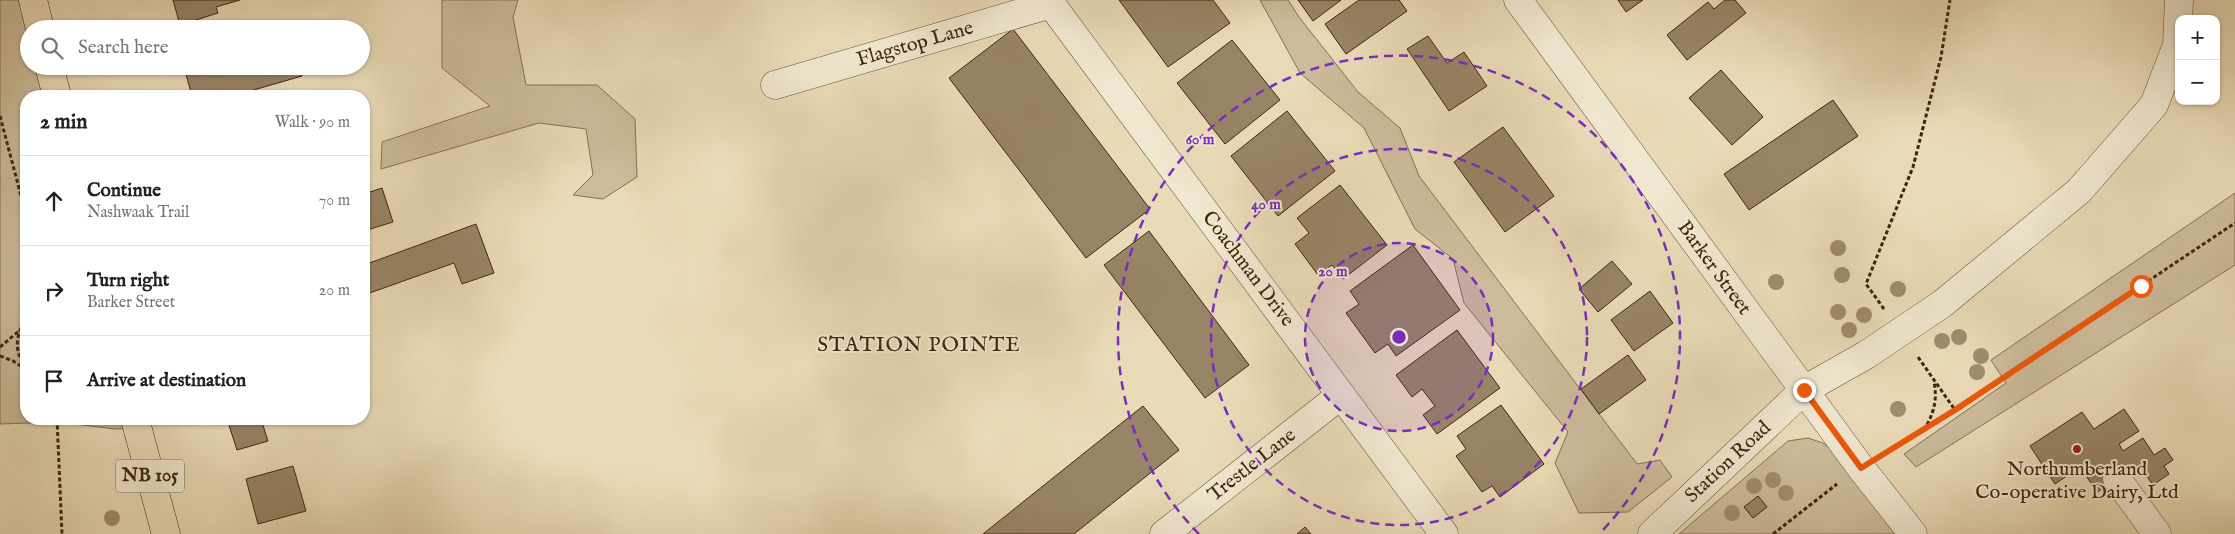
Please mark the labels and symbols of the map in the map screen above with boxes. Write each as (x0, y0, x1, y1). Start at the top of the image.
street label: Flagstop Lane (854, 15, 976, 73)
text: 60 m (1186, 130, 1215, 149)
text: 40 m (1251, 195, 1281, 214)
street label: Coachman Drive (1196, 206, 1300, 332)
street label: Barker Street (1671, 216, 1757, 320)
text: 20 m (1318, 262, 1348, 281)
route start (2130, 275, 2153, 298)
centre of rings (1390, 328, 1408, 346)
district label: STATION POINTE (817, 332, 1021, 359)
route end (1793, 379, 1816, 402)
street label: Station Road (1680, 416, 1777, 508)
street label: Trestle Lane (1203, 423, 1301, 507)
marker: Northumberland Co-operative Dairy, Ltd (2071, 443, 2083, 455)
place label: Northumberland Co-operative Dairy, Ltd (1975, 457, 2179, 505)
road number: NB 105 (116, 460, 184, 492)

